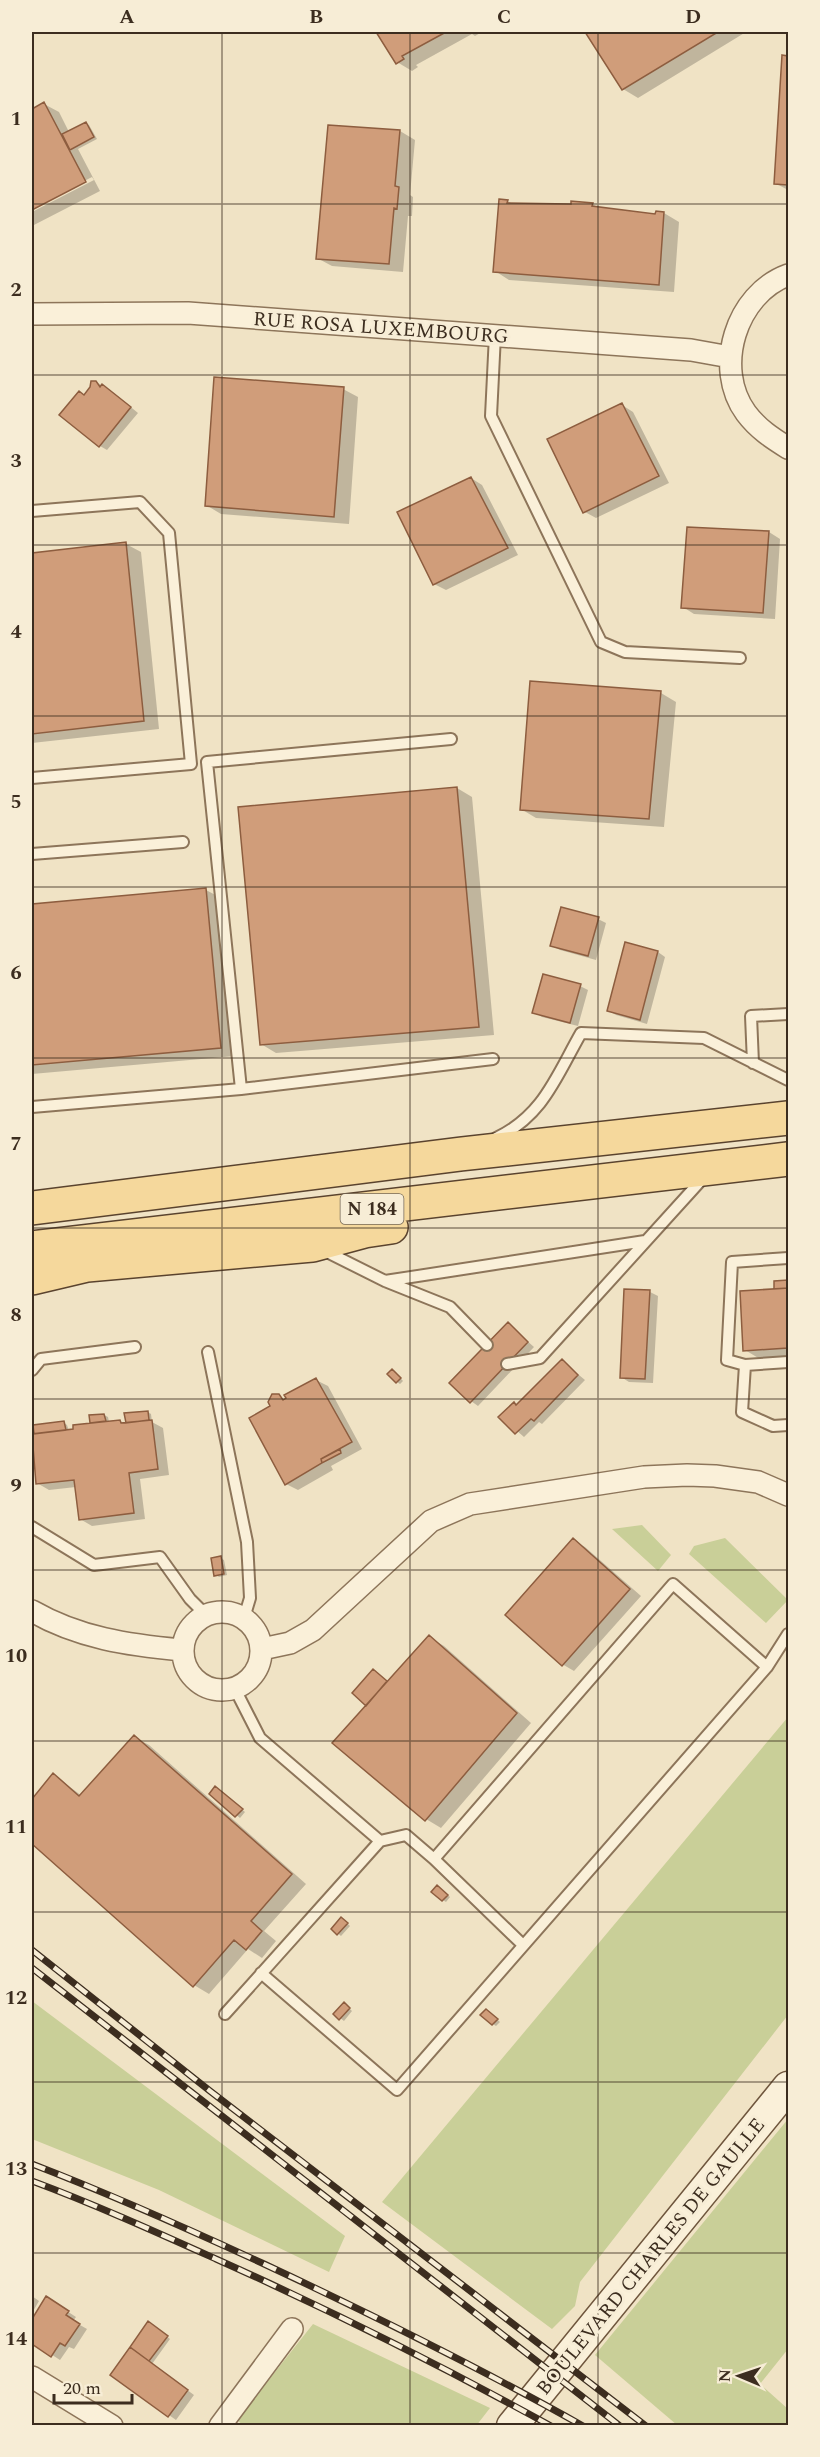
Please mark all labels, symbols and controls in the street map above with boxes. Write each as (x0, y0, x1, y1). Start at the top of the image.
text: A (119, 2, 135, 32)
text: B (309, 2, 323, 32)
text: C (497, 2, 511, 32)
text: D (685, 2, 701, 32)
text: 1 (10, 104, 22, 134)
text: 2 (10, 275, 22, 305)
street label: RUE ROSA LUXEMBOURG (252, 304, 510, 352)
text: 3 (10, 446, 22, 476)
text: 4 (10, 617, 22, 647)
text: 5 (10, 787, 22, 817)
text: 6 (10, 958, 22, 988)
text: 7 (10, 1129, 22, 1159)
road number: N 184 (340, 1194, 404, 1224)
text: 8 (10, 1300, 22, 1330)
text: 9 (10, 1471, 22, 1501)
text: 10 (5, 1641, 27, 1671)
text: 11 (5, 1812, 27, 1842)
text: 12 (5, 1983, 27, 2013)
street label: BOULEVARD CHARLES DE GAULLE (529, 2111, 772, 2402)
text: 13 (5, 2154, 27, 2184)
text: 14 (5, 2324, 27, 2354)
north arrow (709, 2346, 769, 2406)
scale bar (54, 2367, 132, 2405)
text: N (713, 2369, 737, 2382)
text: 20 m (63, 2375, 101, 2402)

